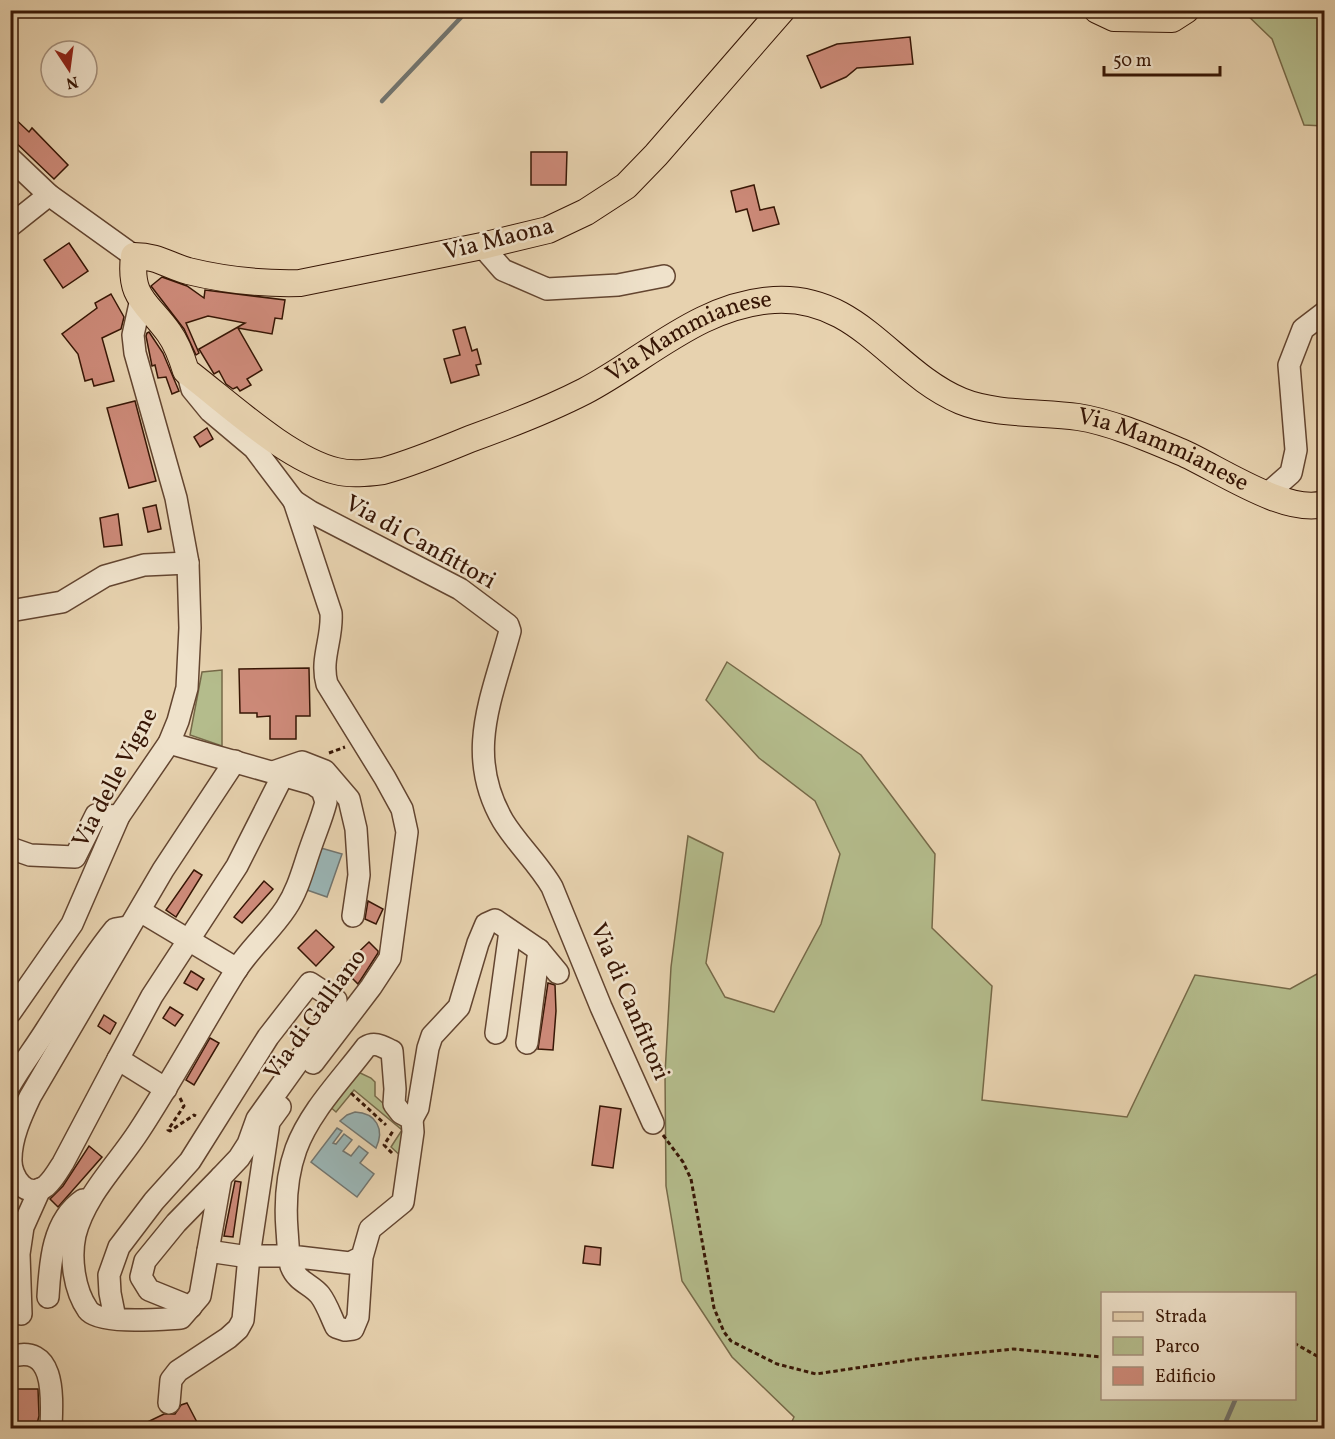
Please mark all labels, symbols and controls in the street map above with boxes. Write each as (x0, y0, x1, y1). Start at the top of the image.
north arrow (39, 39, 99, 99)
scale bar (1104, 39, 1220, 77)
text: 50 m (1113, 49, 1152, 74)
text: N (63, 70, 80, 94)
street label: Via Maona (440, 210, 558, 270)
street label: Via Mammianese (600, 283, 774, 392)
street label: Via Mammianese (1075, 400, 1254, 501)
street label: Via di Canfittori (338, 487, 502, 599)
street label: Via delle Vigne (65, 702, 167, 854)
street label: Via di Canfittori (580, 918, 678, 1086)
street label: Via di Galliano (257, 942, 375, 1088)
legend (1101, 1292, 1296, 1400)
text: Strada (1155, 1305, 1207, 1330)
text: Parco (1155, 1335, 1200, 1360)
text: Edificio (1155, 1365, 1216, 1390)

